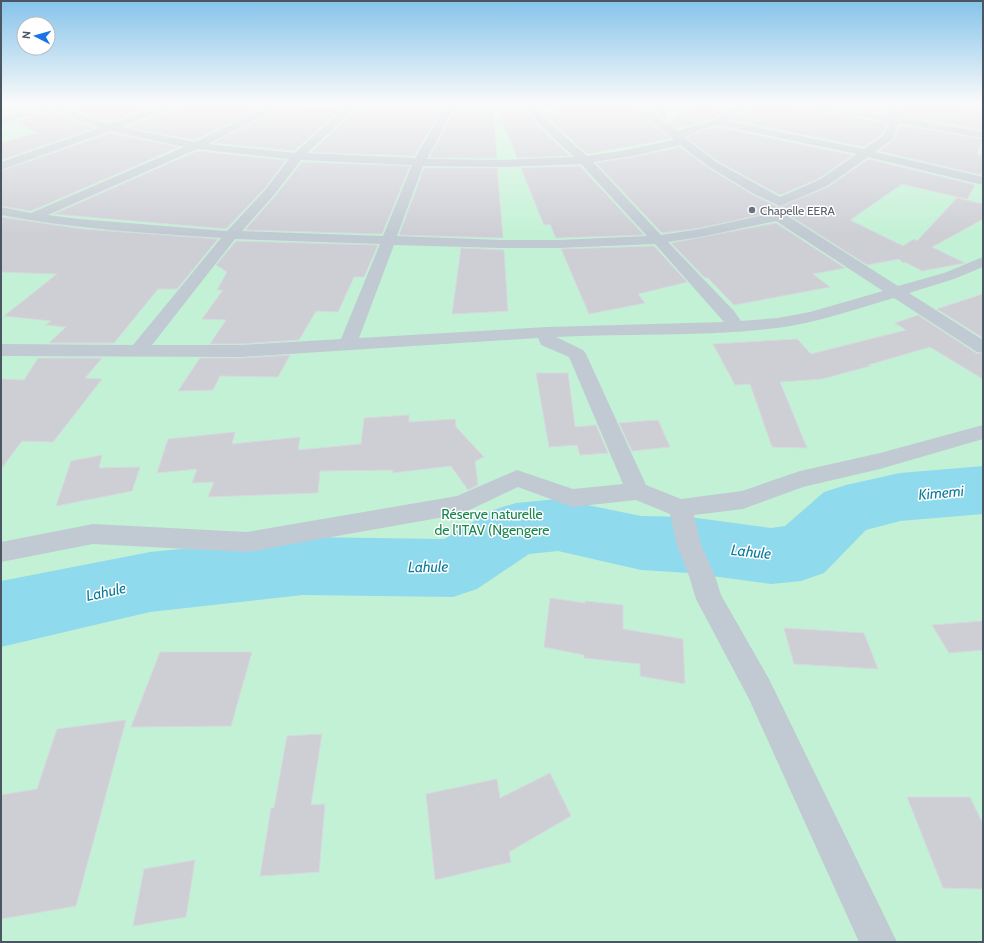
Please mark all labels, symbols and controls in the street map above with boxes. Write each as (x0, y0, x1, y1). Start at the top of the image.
north arrow (16, 16, 56, 56)
text: N (19, 30, 33, 40)
place label: Chapelle EERA (760, 203, 835, 218)
marker: Chapelle EERA (747, 205, 757, 215)
water label: Kimemi (917, 482, 965, 504)
park label: Réserve naturelle de l'ITAV (Ngengere (435, 505, 549, 539)
water label: Lahule (730, 541, 772, 563)
water label: Lahule (408, 558, 448, 576)
water label: Lahule (84, 579, 128, 605)

